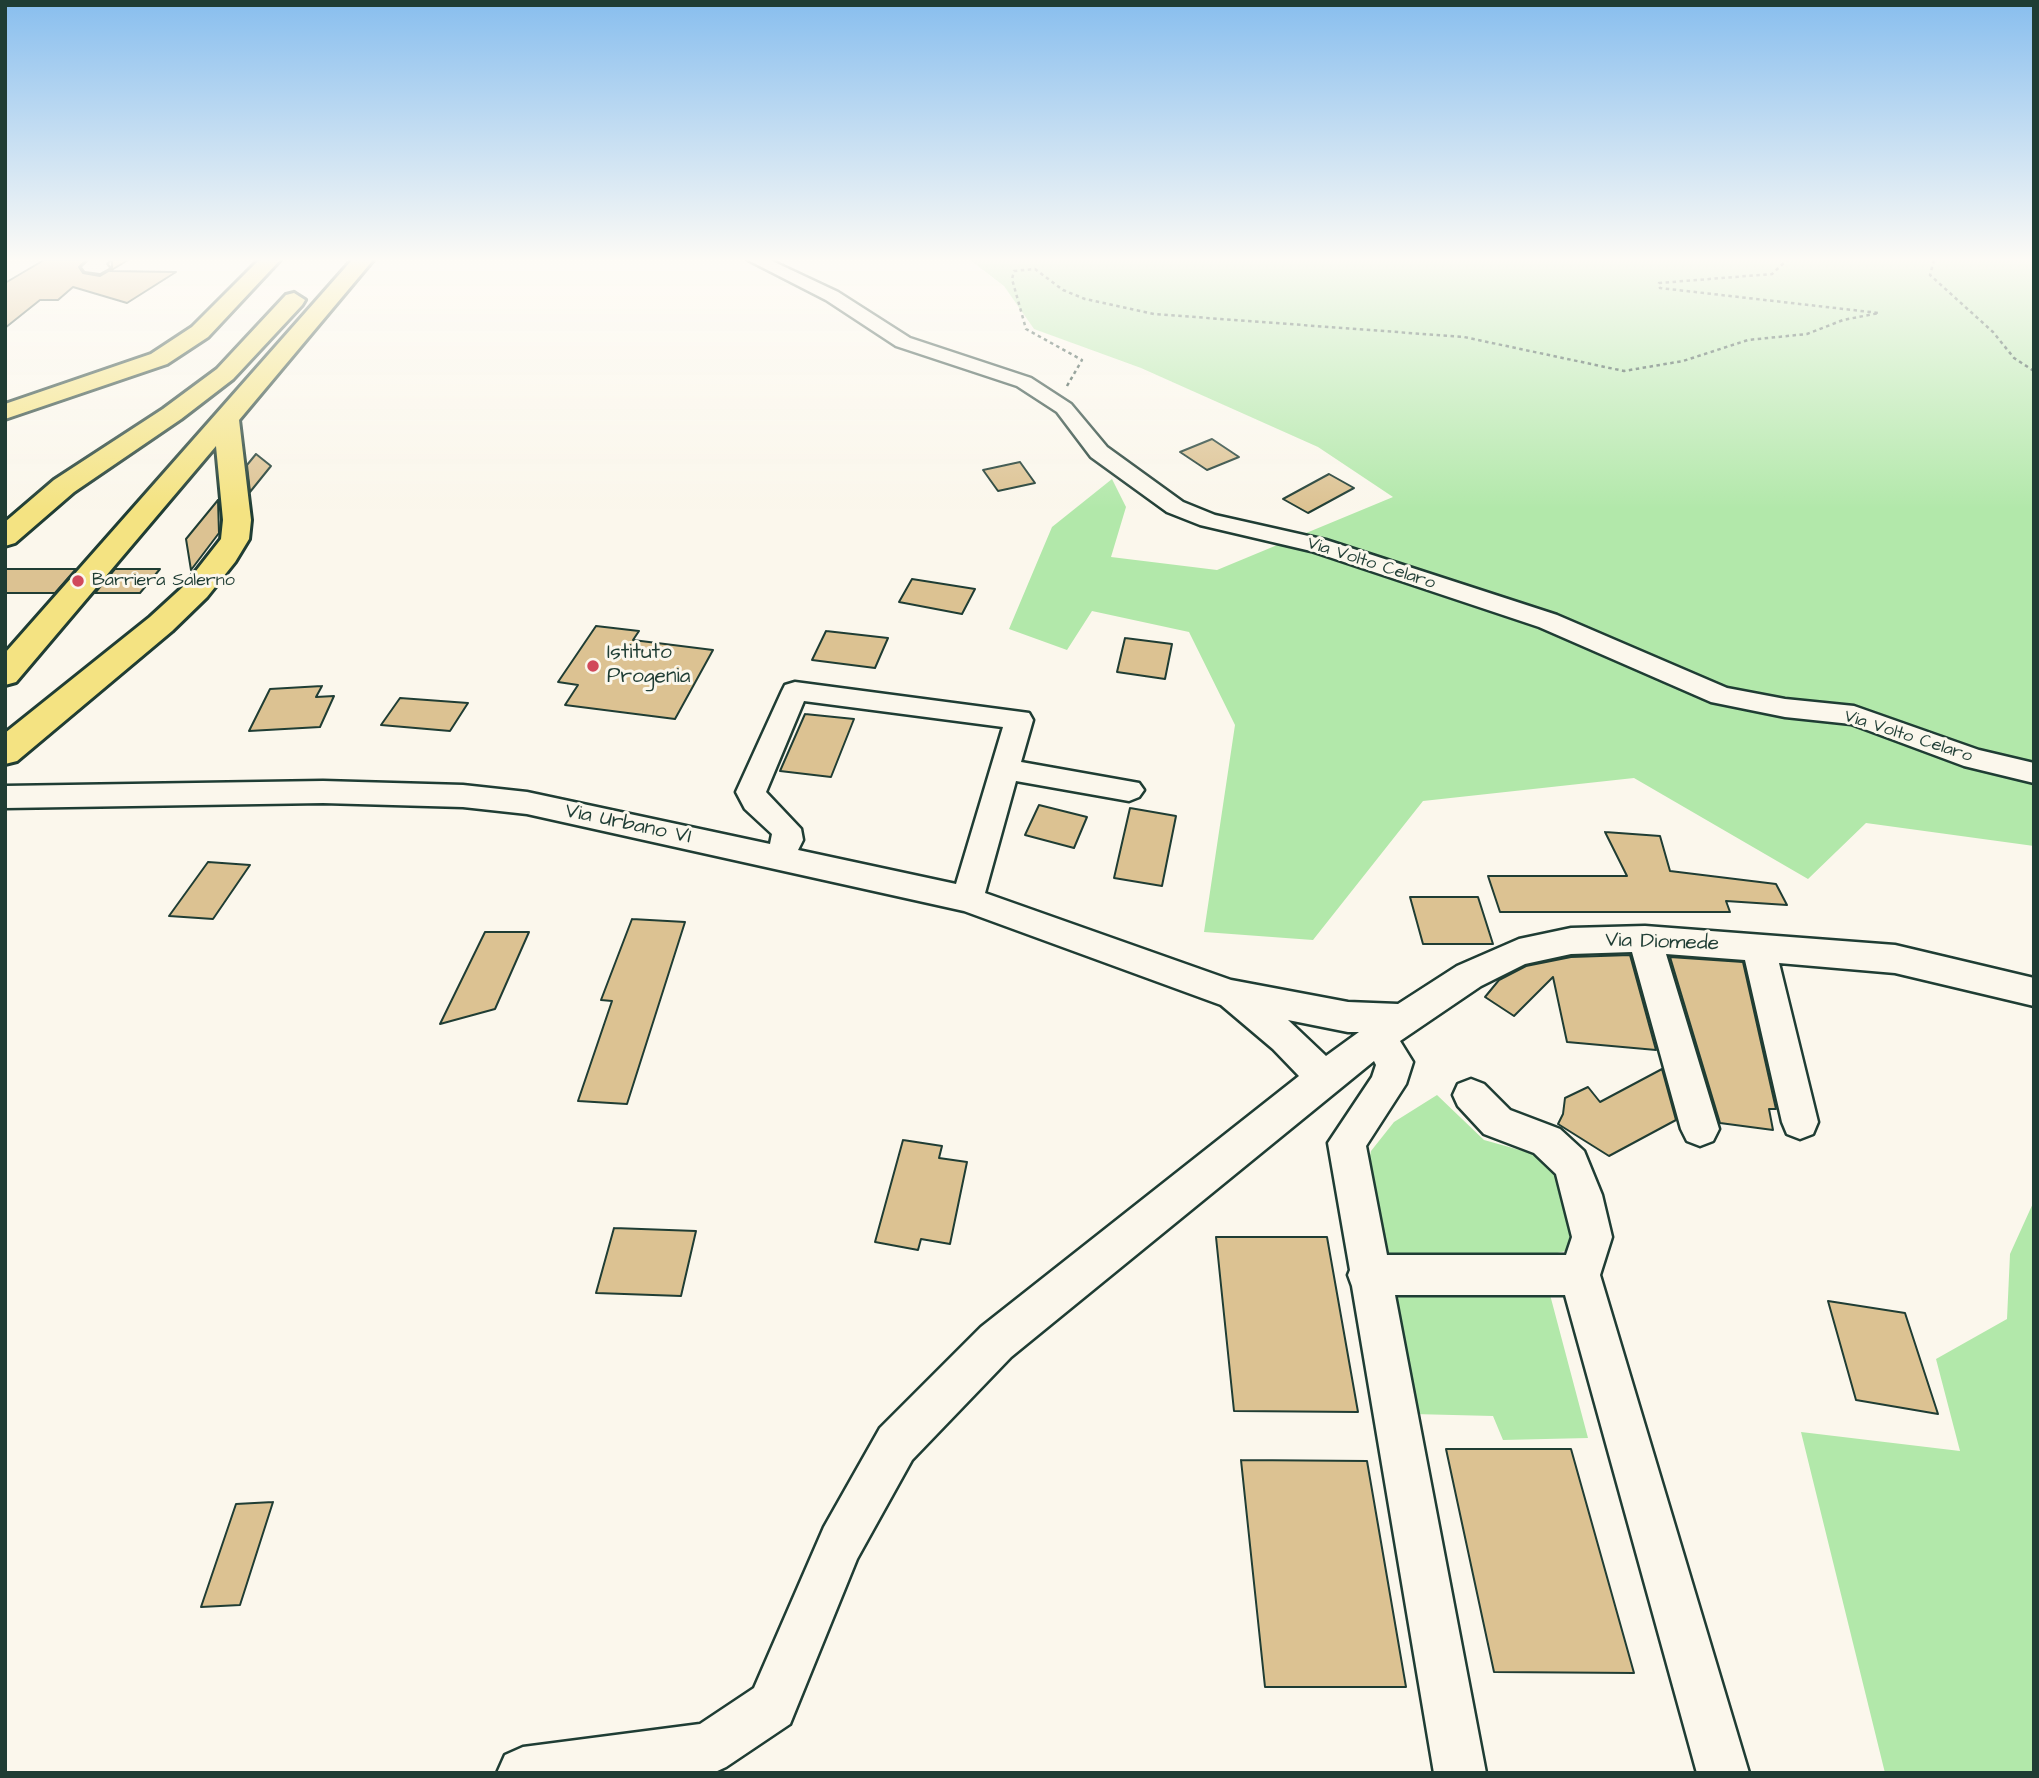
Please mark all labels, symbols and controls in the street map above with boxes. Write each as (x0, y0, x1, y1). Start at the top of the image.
street label: Via Volto Celaro (1304, 533, 1438, 595)
place label: Barriera Salerno (92, 570, 235, 592)
marker: Barriera Salerno (70, 573, 86, 589)
place label: Istituto Progenia (607, 641, 690, 691)
marker: Istituto Progenia (585, 658, 601, 674)
street label: Via Volto Celaro (1841, 706, 1975, 768)
street label: Via Urbano VI (563, 799, 693, 851)
street label: Via Diomede (1605, 928, 1719, 958)

